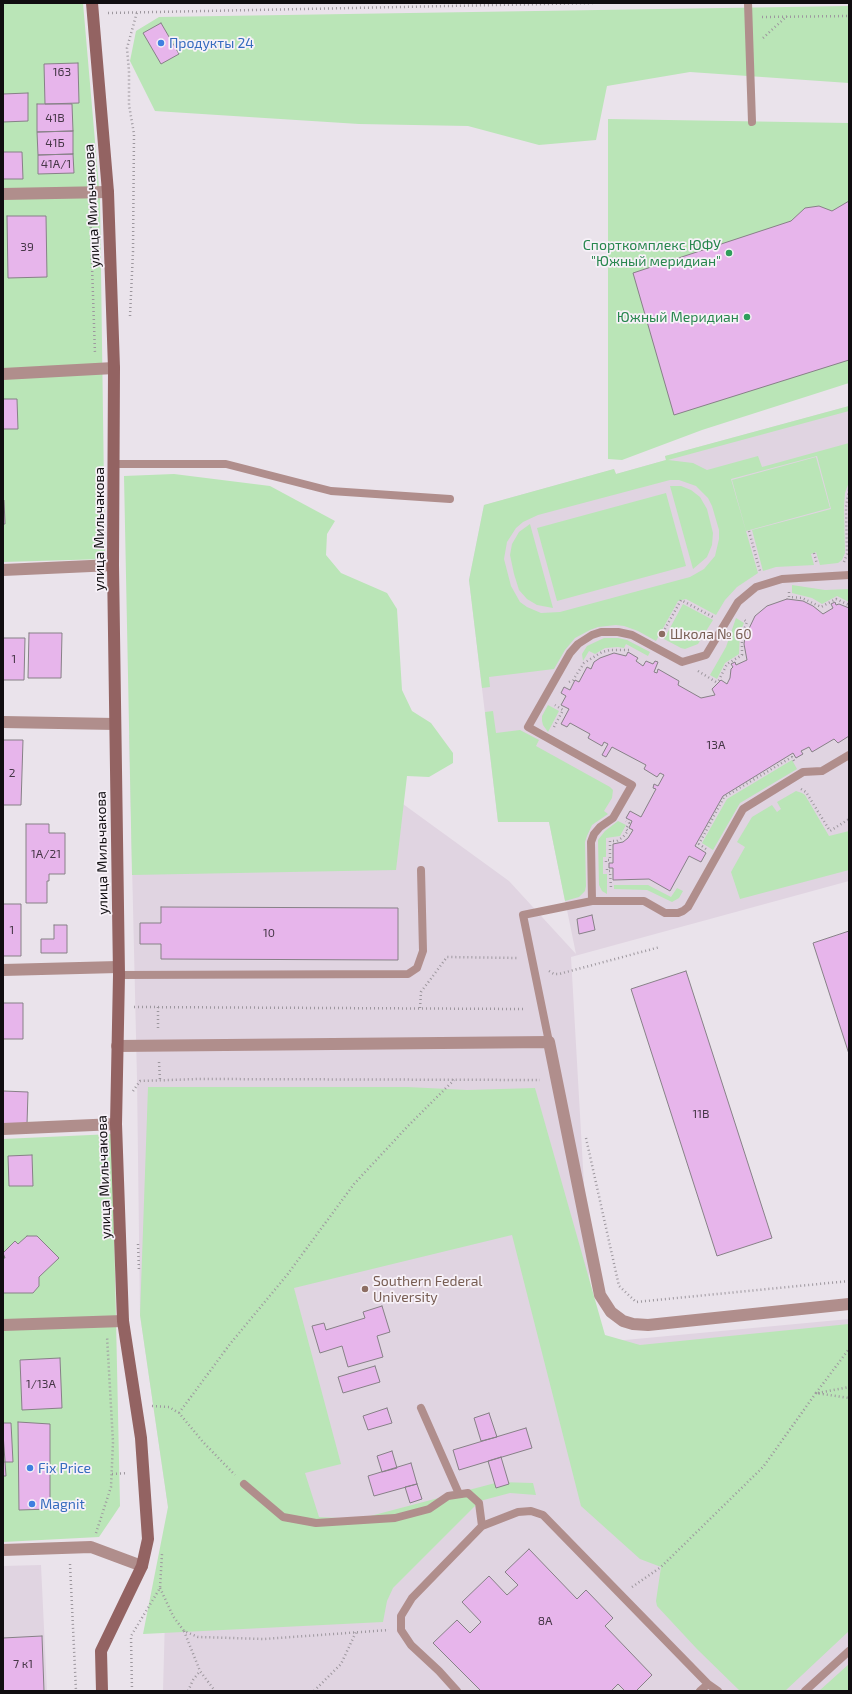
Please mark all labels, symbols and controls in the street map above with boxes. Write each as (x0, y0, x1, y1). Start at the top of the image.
place label: Продукты 24 (169, 35, 254, 51)
marker: Продукты 24 (156, 38, 166, 48)
house number: 163 (53, 65, 71, 79)
house number: 41В (45, 111, 65, 125)
house number: 41Б (45, 136, 65, 150)
street label: улица Мильчакова (80, 144, 104, 268)
house number: 41А/1 (41, 157, 71, 171)
place label: Спорткомплекс ЮФУ "Южный меридиан" (583, 237, 721, 270)
house number: 39 (20, 240, 34, 254)
marker: Спорткомплекс ЮФУ "Южный меридиан" (724, 248, 734, 258)
place label: Южный Меридиан (617, 309, 739, 325)
marker: Южный Меридиан (742, 312, 752, 322)
street label: улица Мильчакова (91, 467, 107, 591)
place label: Школа № 60 (670, 626, 752, 642)
marker: Школа № 60 (657, 629, 667, 639)
house number: 1 (12, 652, 16, 666)
house number: 13А (707, 738, 725, 752)
house number: 2 (9, 766, 15, 780)
street label: улица Мильчакова (93, 791, 111, 915)
house number: 1А/21 (31, 847, 61, 861)
house number: 1 (10, 923, 14, 937)
house number: 10 (263, 926, 275, 940)
house number: 11В (693, 1107, 709, 1121)
street label: улица Мильчакова (93, 1115, 115, 1239)
place label: Southern Federal University (373, 1273, 482, 1306)
marker: Southern Federal University (360, 1284, 370, 1294)
house number: 1/13А (26, 1377, 56, 1391)
place label: Fix Price (38, 1460, 91, 1476)
marker: Fix Price (25, 1463, 35, 1473)
place label: Magnit (40, 1496, 85, 1512)
marker: Magnit (27, 1499, 37, 1509)
house number: 8А (538, 1614, 552, 1628)
house number: 7 к1 (13, 1657, 33, 1671)

